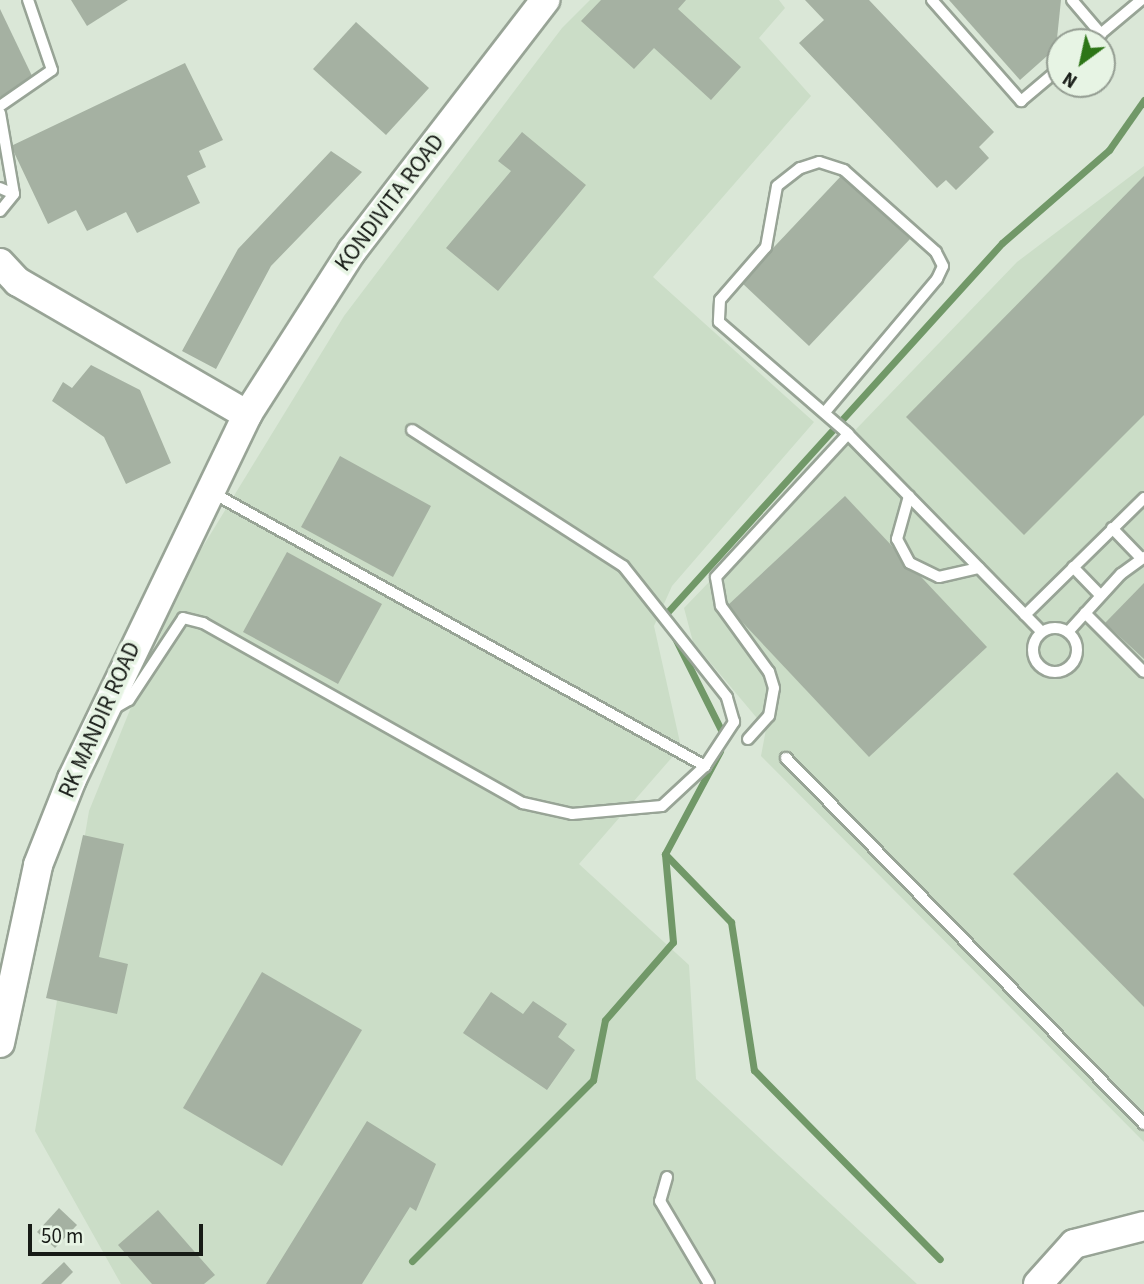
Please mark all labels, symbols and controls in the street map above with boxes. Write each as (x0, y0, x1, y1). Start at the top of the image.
north arrow (1046, 28, 1116, 98)
text: N (1058, 65, 1083, 94)
street label: KONDIVITA ROAD (330, 129, 450, 277)
street label: RK MANDIR ROAD (53, 638, 147, 802)
scale bar (32, 1210, 206, 1254)
text: 50 m (41, 1221, 83, 1251)

